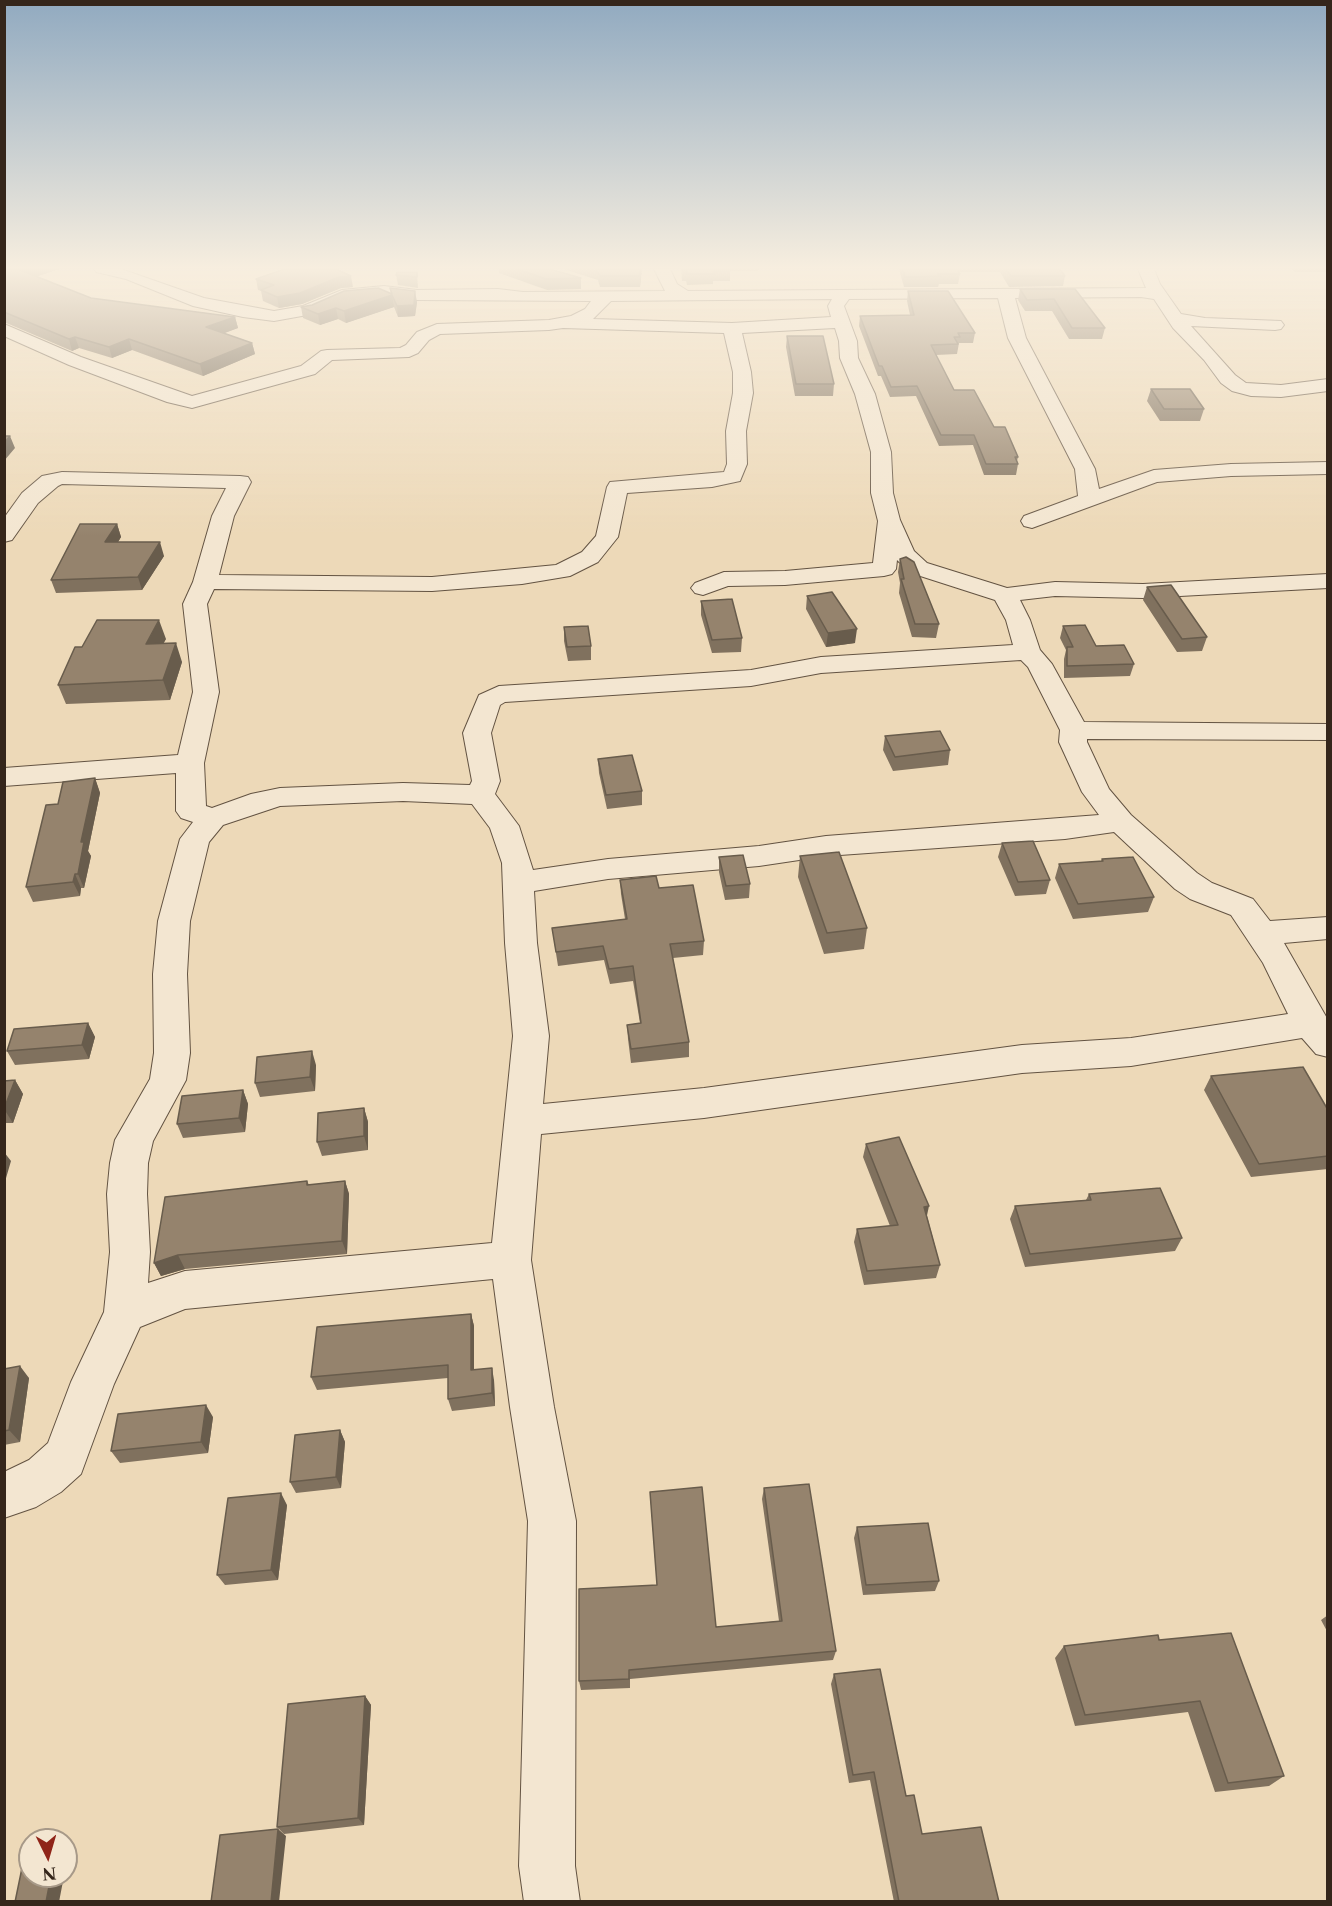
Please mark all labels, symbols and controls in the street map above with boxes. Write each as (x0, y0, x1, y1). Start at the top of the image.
north arrow (18, 1828, 78, 1888)
text: N (42, 1863, 57, 1885)

